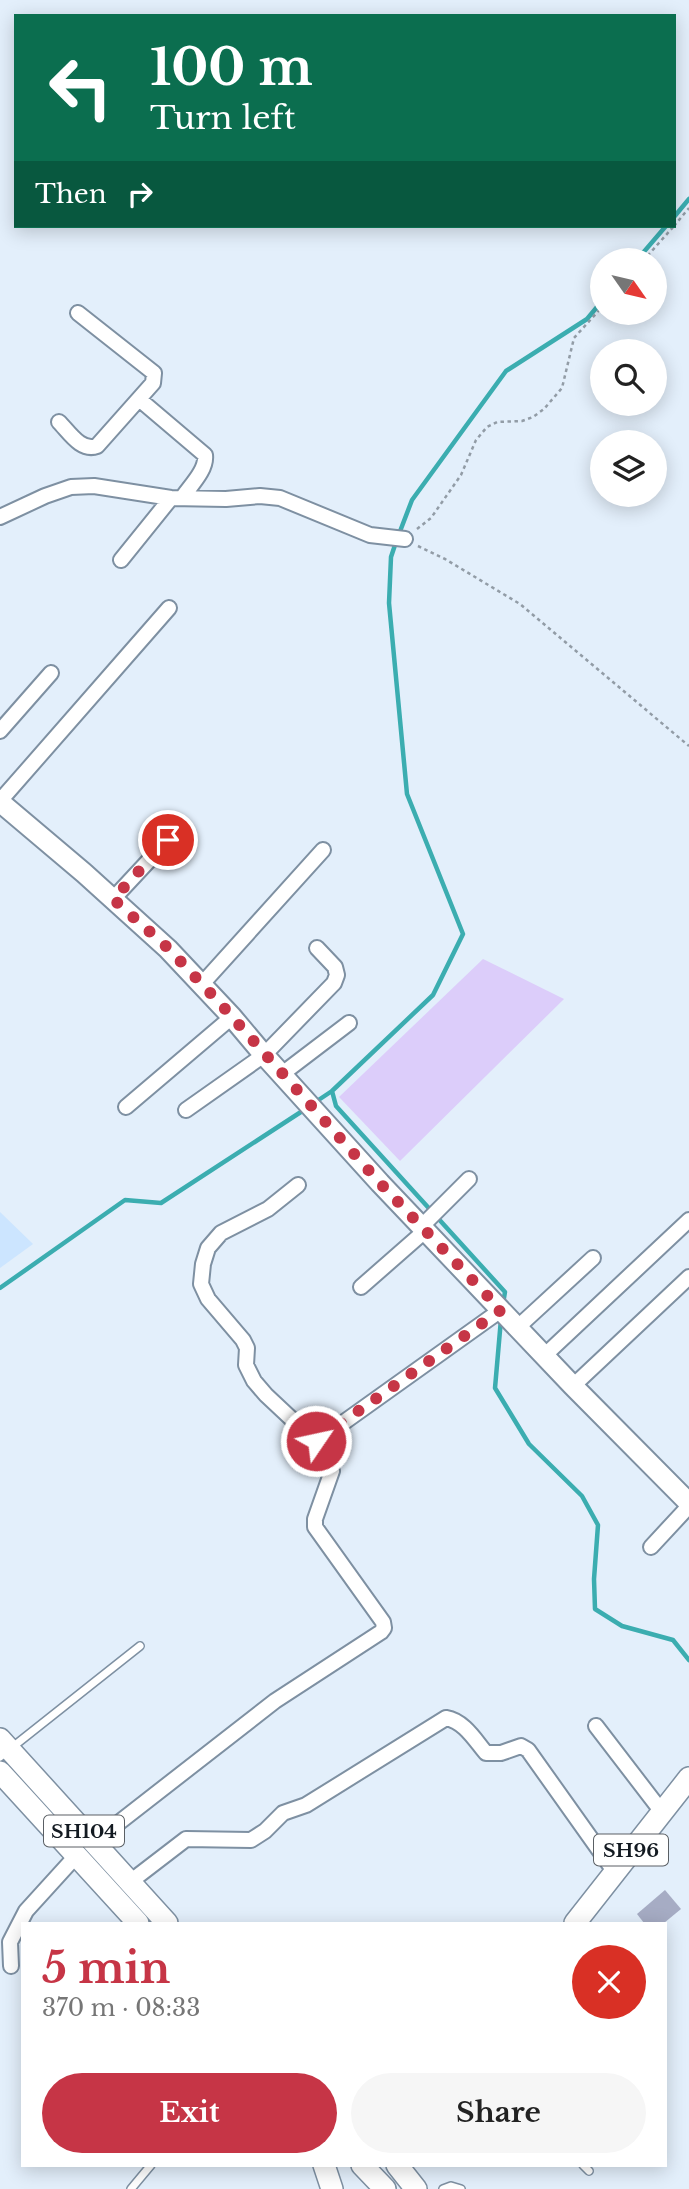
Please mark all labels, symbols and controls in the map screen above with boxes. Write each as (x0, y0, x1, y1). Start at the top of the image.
text: 100 m (150, 37, 313, 98)
icon: left (35, 42, 126, 133)
text: Turn left (150, 98, 296, 138)
icon: right (121, 175, 159, 213)
text: Then (35, 178, 107, 210)
north arrow (590, 248, 667, 326)
map controls (590, 248, 667, 507)
button: search (590, 339, 667, 416)
button: layers (590, 430, 667, 507)
pin (138, 810, 198, 870)
icon: arrive (149, 821, 187, 859)
position arrow (279, 1404, 353, 1478)
road number: SH104 (44, 1815, 124, 1846)
road number: SH96 (594, 1834, 668, 1866)
text: 5 min (42, 1942, 170, 1994)
button: close (572, 1945, 646, 2019)
text: 370 m · 08:33 (42, 1994, 200, 2022)
button: Exit (42, 2073, 337, 2153)
button: Share (351, 2073, 646, 2153)

